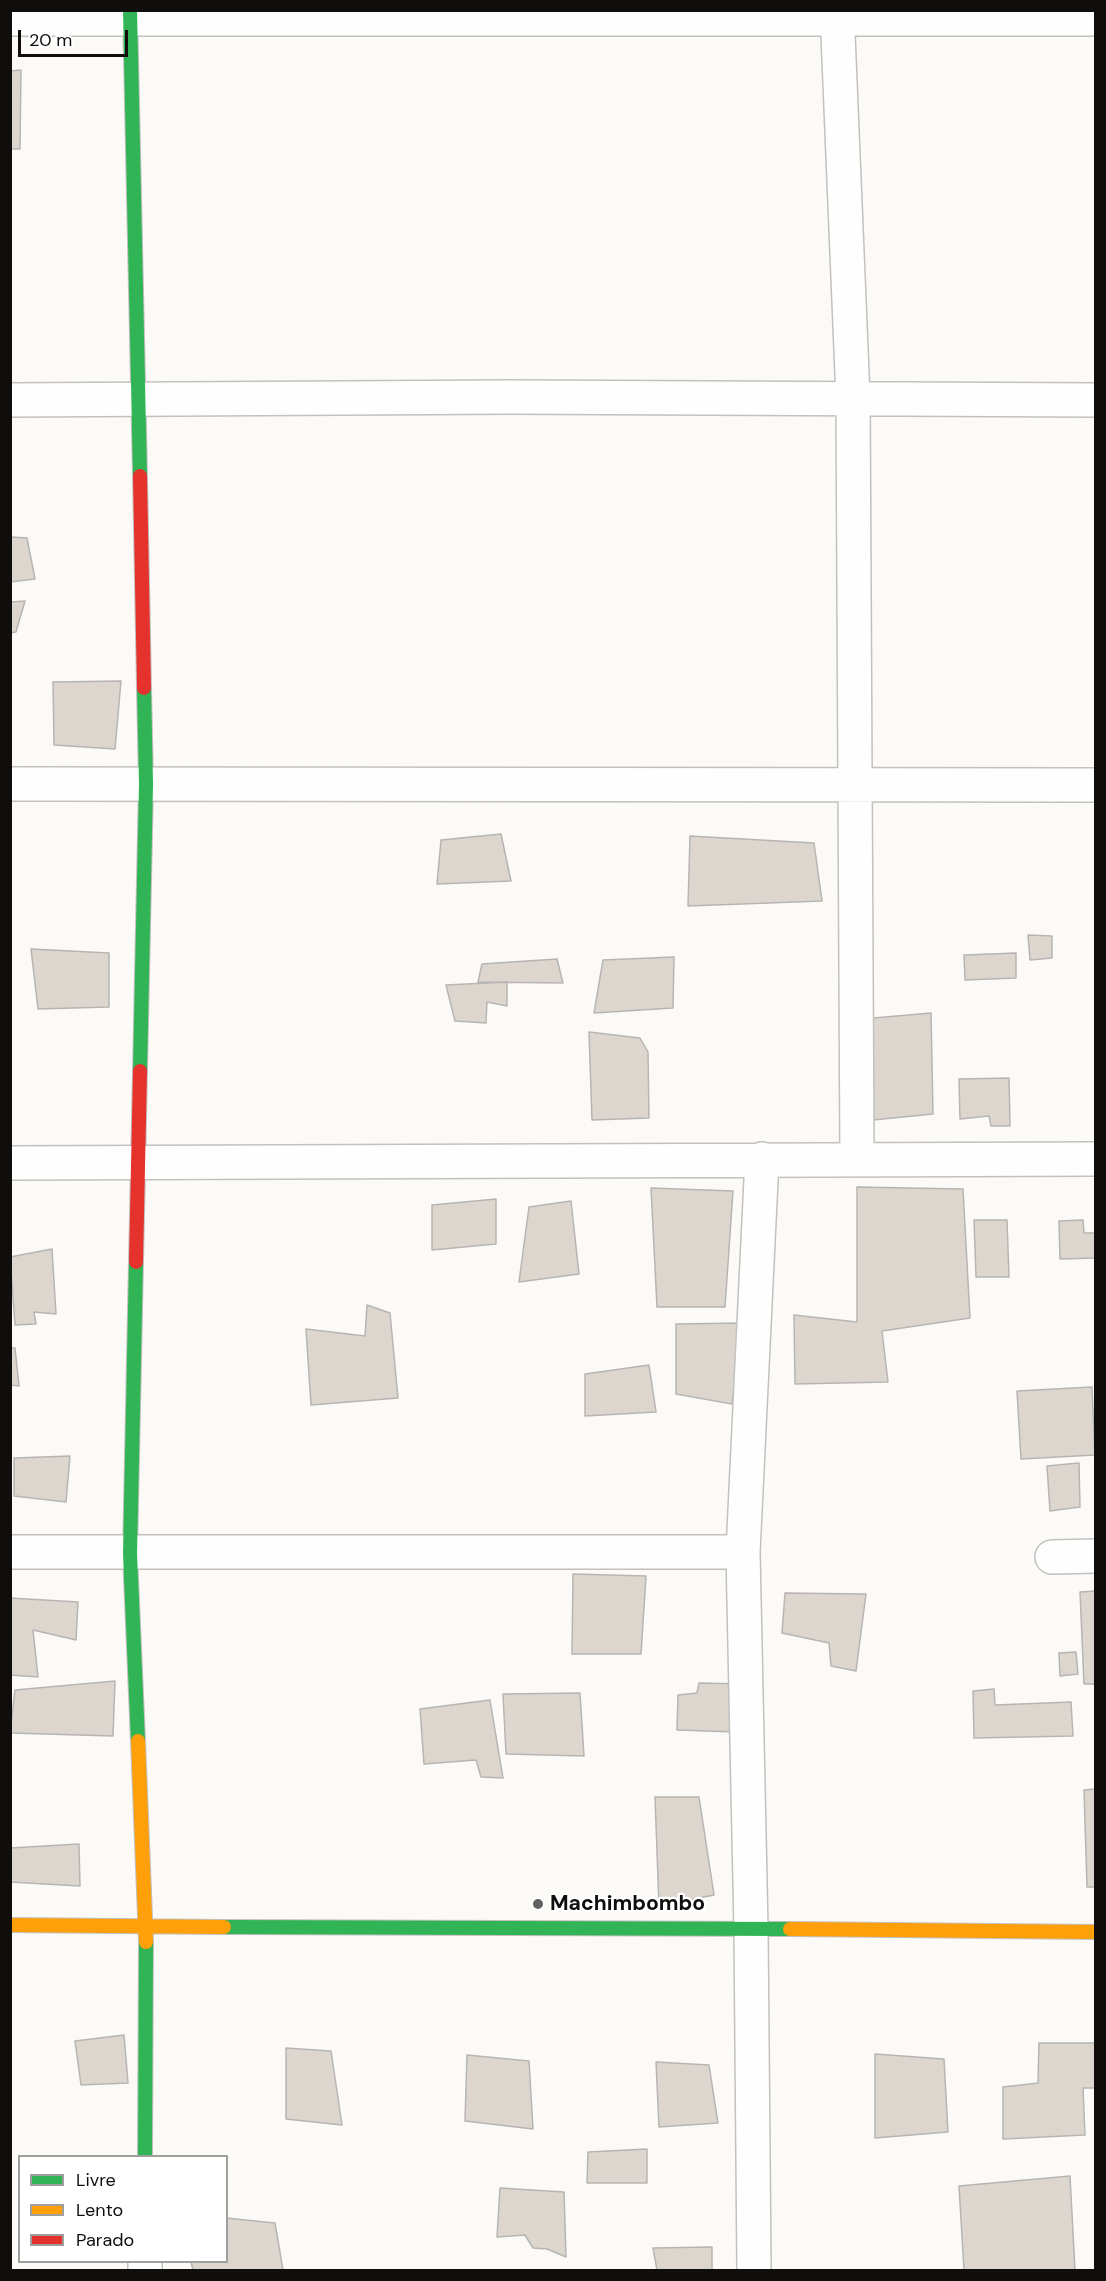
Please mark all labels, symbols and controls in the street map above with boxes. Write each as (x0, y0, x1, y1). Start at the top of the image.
scale bar (21, 18, 130, 56)
text: 20 m (29, 28, 72, 52)
place label: Machimbombo (550, 1891, 705, 1917)
marker: Machimbombo (531, 1897, 545, 1911)
legend (18, 2155, 228, 2263)
text: Livre (76, 2168, 116, 2192)
text: Lento (76, 2198, 123, 2222)
text: Parado (76, 2228, 134, 2252)

